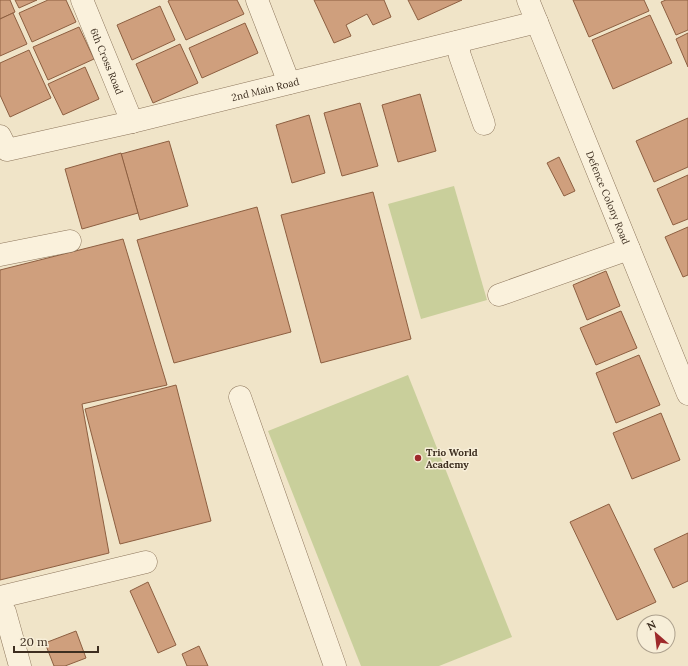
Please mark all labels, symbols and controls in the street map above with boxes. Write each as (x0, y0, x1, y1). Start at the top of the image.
street label: 6th Cross Road (88, 26, 126, 96)
street label: 2nd Main Road (230, 74, 300, 104)
street label: Defence Colony Road (583, 149, 633, 246)
place label: Trio World Academy (426, 446, 478, 471)
marker: Trio World Academy (413, 453, 423, 463)
north arrow (636, 614, 676, 654)
text: N (644, 617, 659, 633)
scale bar (14, 628, 98, 654)
text: 20 m (20, 634, 48, 649)

